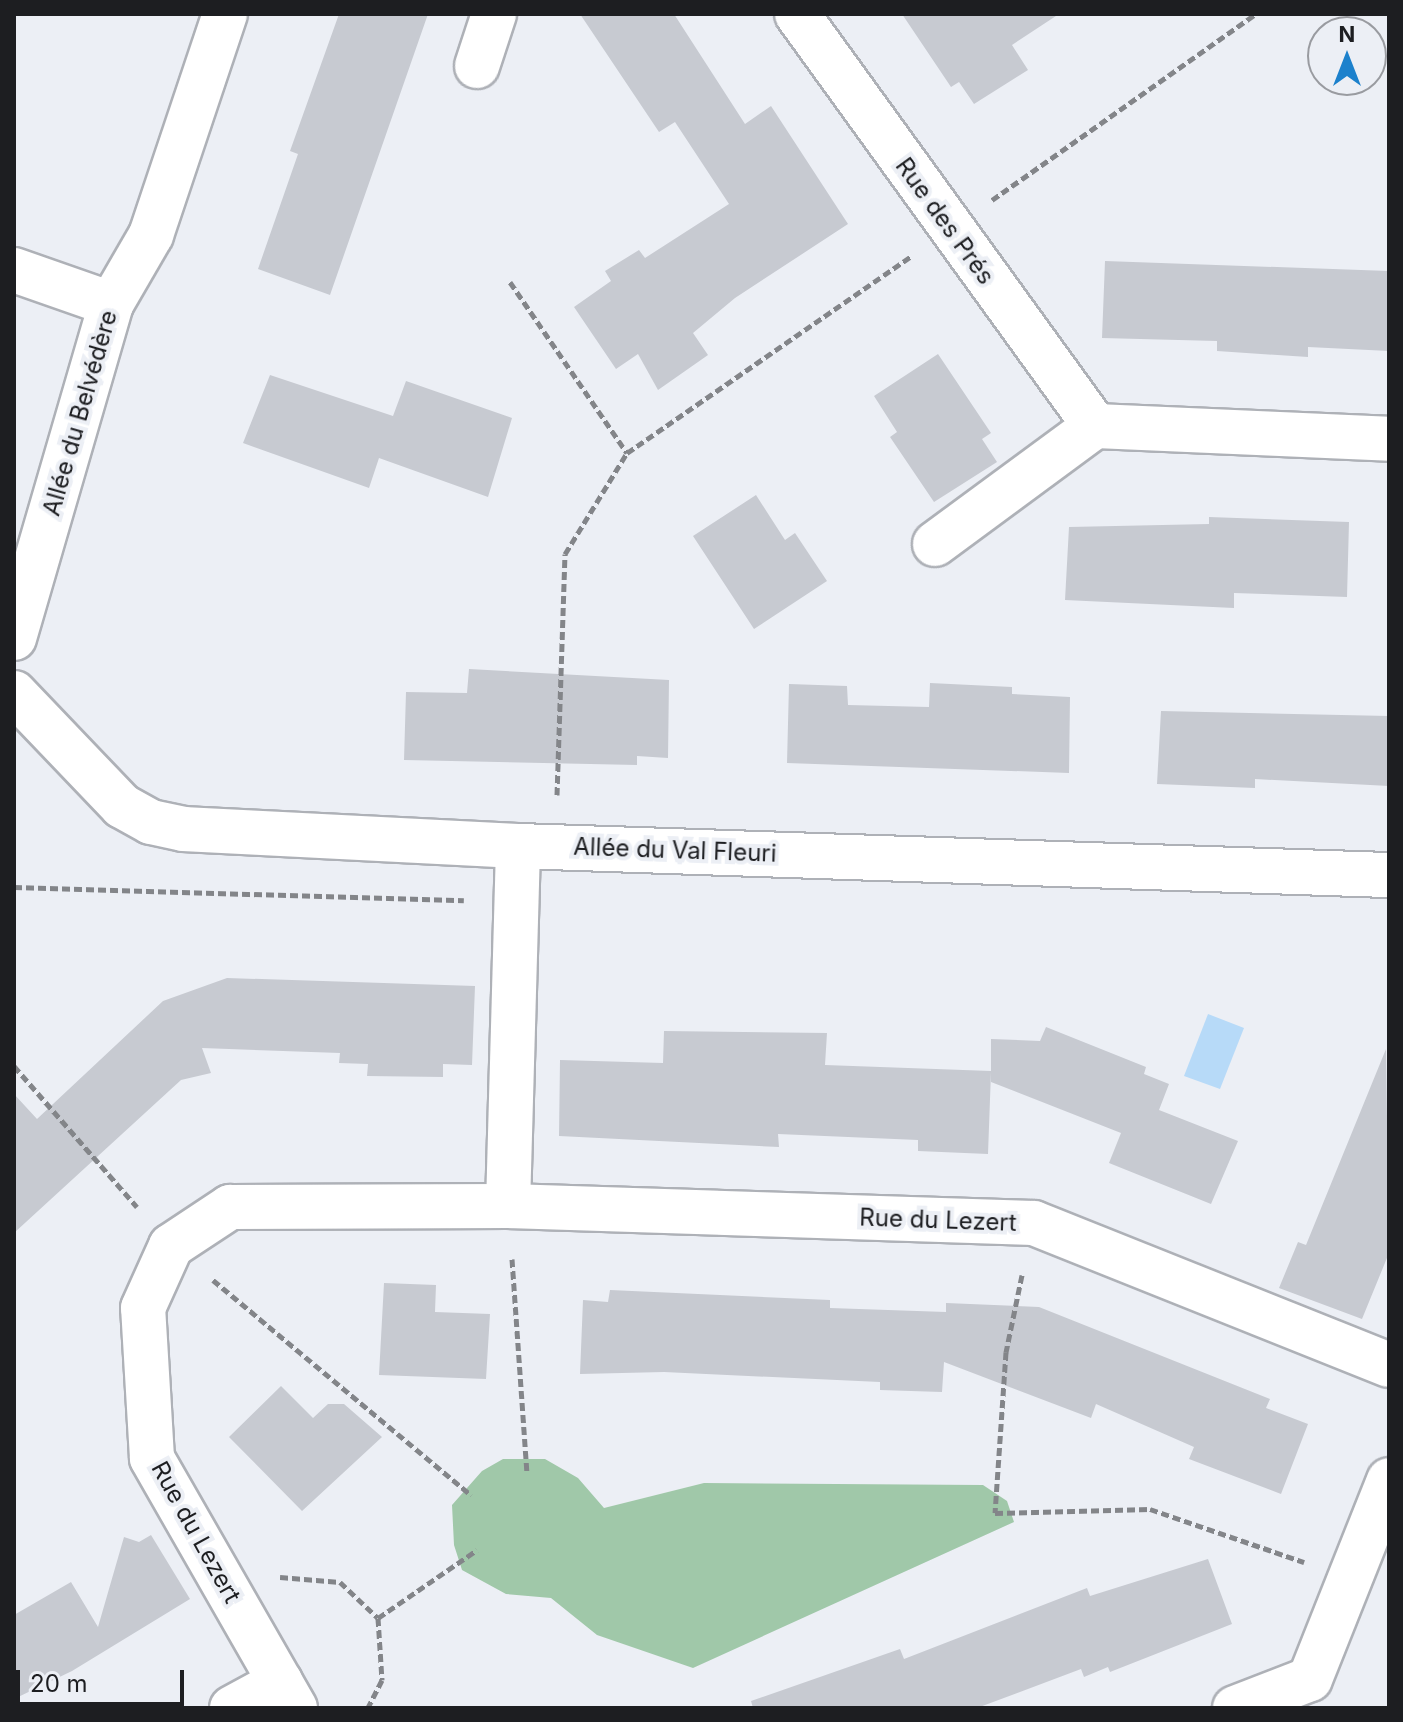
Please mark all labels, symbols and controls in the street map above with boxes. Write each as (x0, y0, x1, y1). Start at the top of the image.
north arrow (1307, 16, 1387, 96)
text: N (1339, 21, 1355, 47)
street label: Rue des Prés (890, 152, 1000, 290)
street label: Allée du Belvédère (37, 307, 123, 519)
street label: Allée du Val Fleuri (573, 832, 777, 868)
street label: Rue du Lezert (859, 1203, 1017, 1237)
street label: Rue du Lezert (145, 1456, 247, 1608)
scale bar (20, 1654, 188, 1704)
text: 20 m (30, 1669, 88, 1698)

